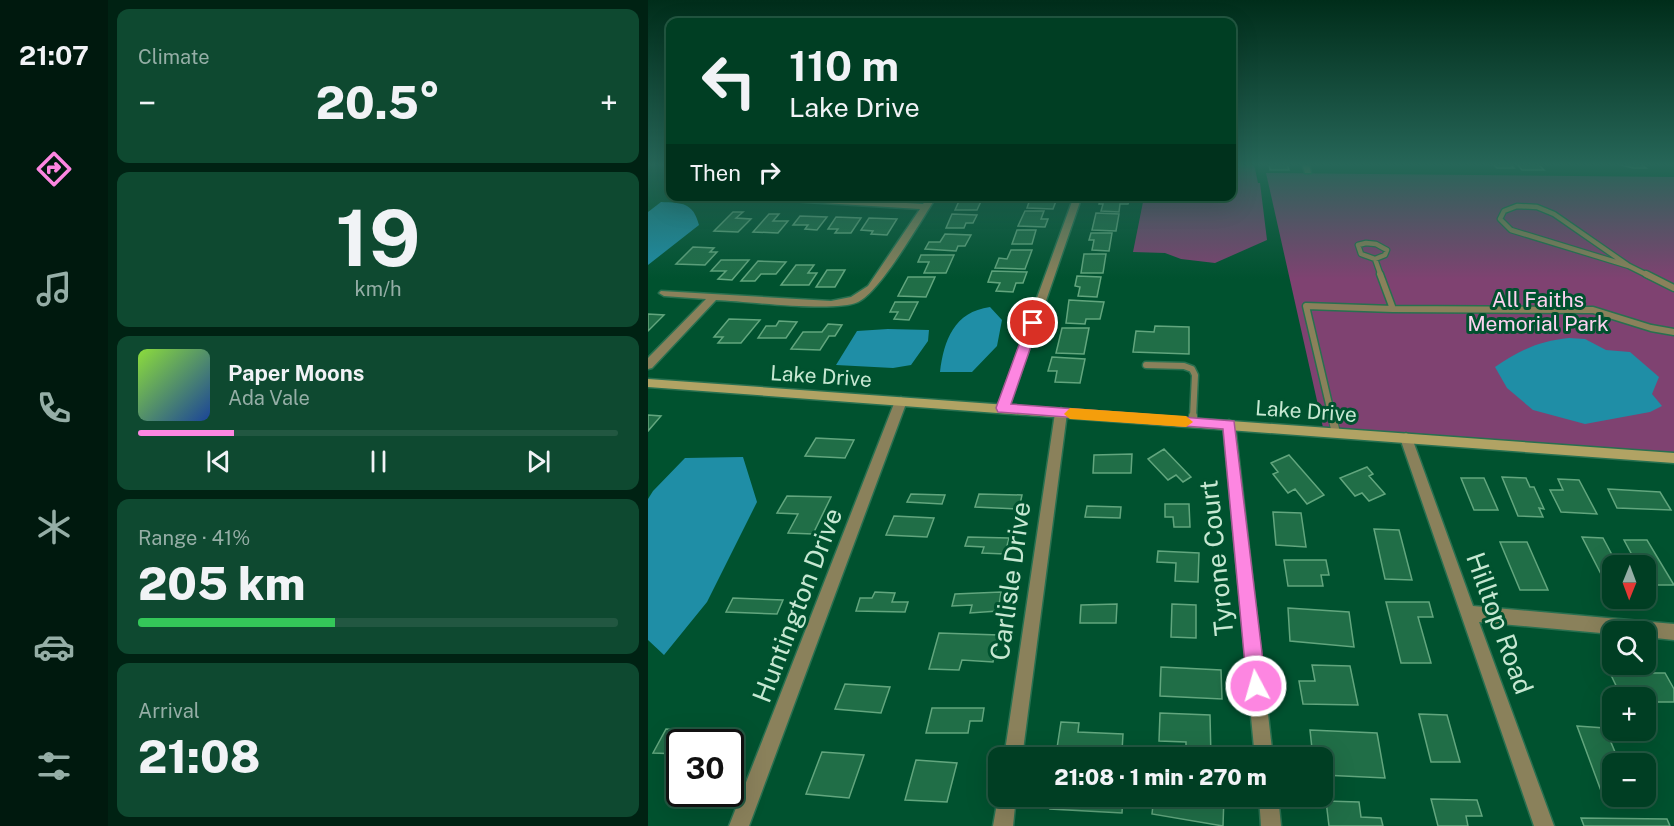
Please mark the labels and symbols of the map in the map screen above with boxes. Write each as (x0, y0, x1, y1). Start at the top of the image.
park label: All Faiths Memorial Park (1467, 287, 1609, 336)
pin (1007, 297, 1058, 348)
street label: Lake Drive (769, 360, 873, 392)
street label: Lake Drive (1254, 395, 1358, 427)
street label: Tyrone Court (1192, 479, 1240, 637)
street label: Carlisle Drive (984, 500, 1036, 662)
street label: Huntington Drive (746, 503, 848, 707)
street label: Hilltop Road (1460, 548, 1540, 698)
north arrow (1602, 555, 1656, 609)
position arrow (1224, 654, 1288, 718)
speed limit sign: 30 (666, 729, 744, 807)

